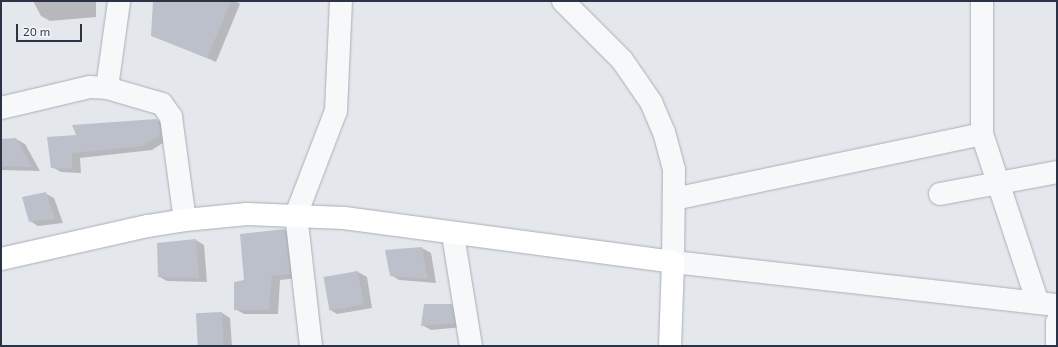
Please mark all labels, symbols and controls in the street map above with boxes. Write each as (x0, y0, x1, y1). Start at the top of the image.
scale bar (18, 16, 84, 42)
text: 20 m (23, 24, 50, 38)

